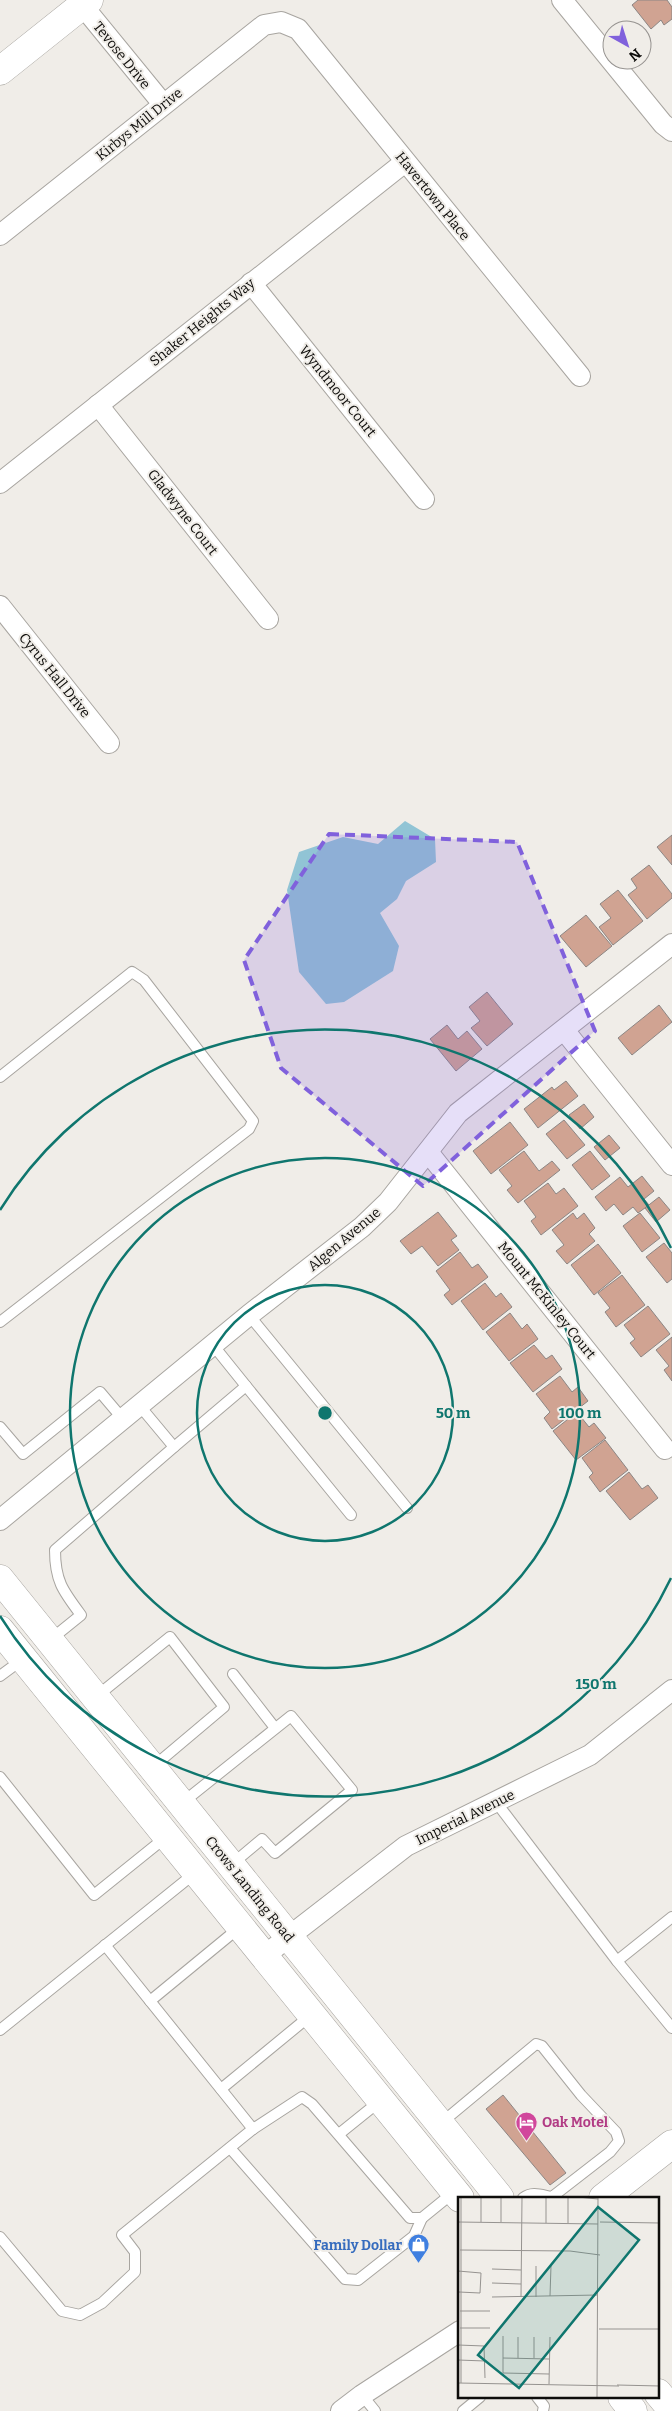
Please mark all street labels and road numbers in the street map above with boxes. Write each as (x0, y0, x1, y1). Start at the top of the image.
street label: Tevose Drive (89, 18, 154, 92)
street label: Kirbys Mill Drive (93, 84, 186, 164)
street label: Havertown Place (392, 149, 473, 244)
street label: Shaker Heights Way (146, 274, 259, 370)
street label: Wyndmoor Court (295, 342, 380, 441)
street label: Gladwyne Court (144, 466, 221, 559)
street label: Cyrus Hall Drive (15, 629, 94, 721)
street label: Algen Avenue (304, 1204, 384, 1275)
street label: Mount McKinley Court (494, 1238, 599, 1362)
street label: Imperial Avenue (413, 1786, 517, 1849)
street label: Crows Landing Road (202, 1833, 298, 1946)

